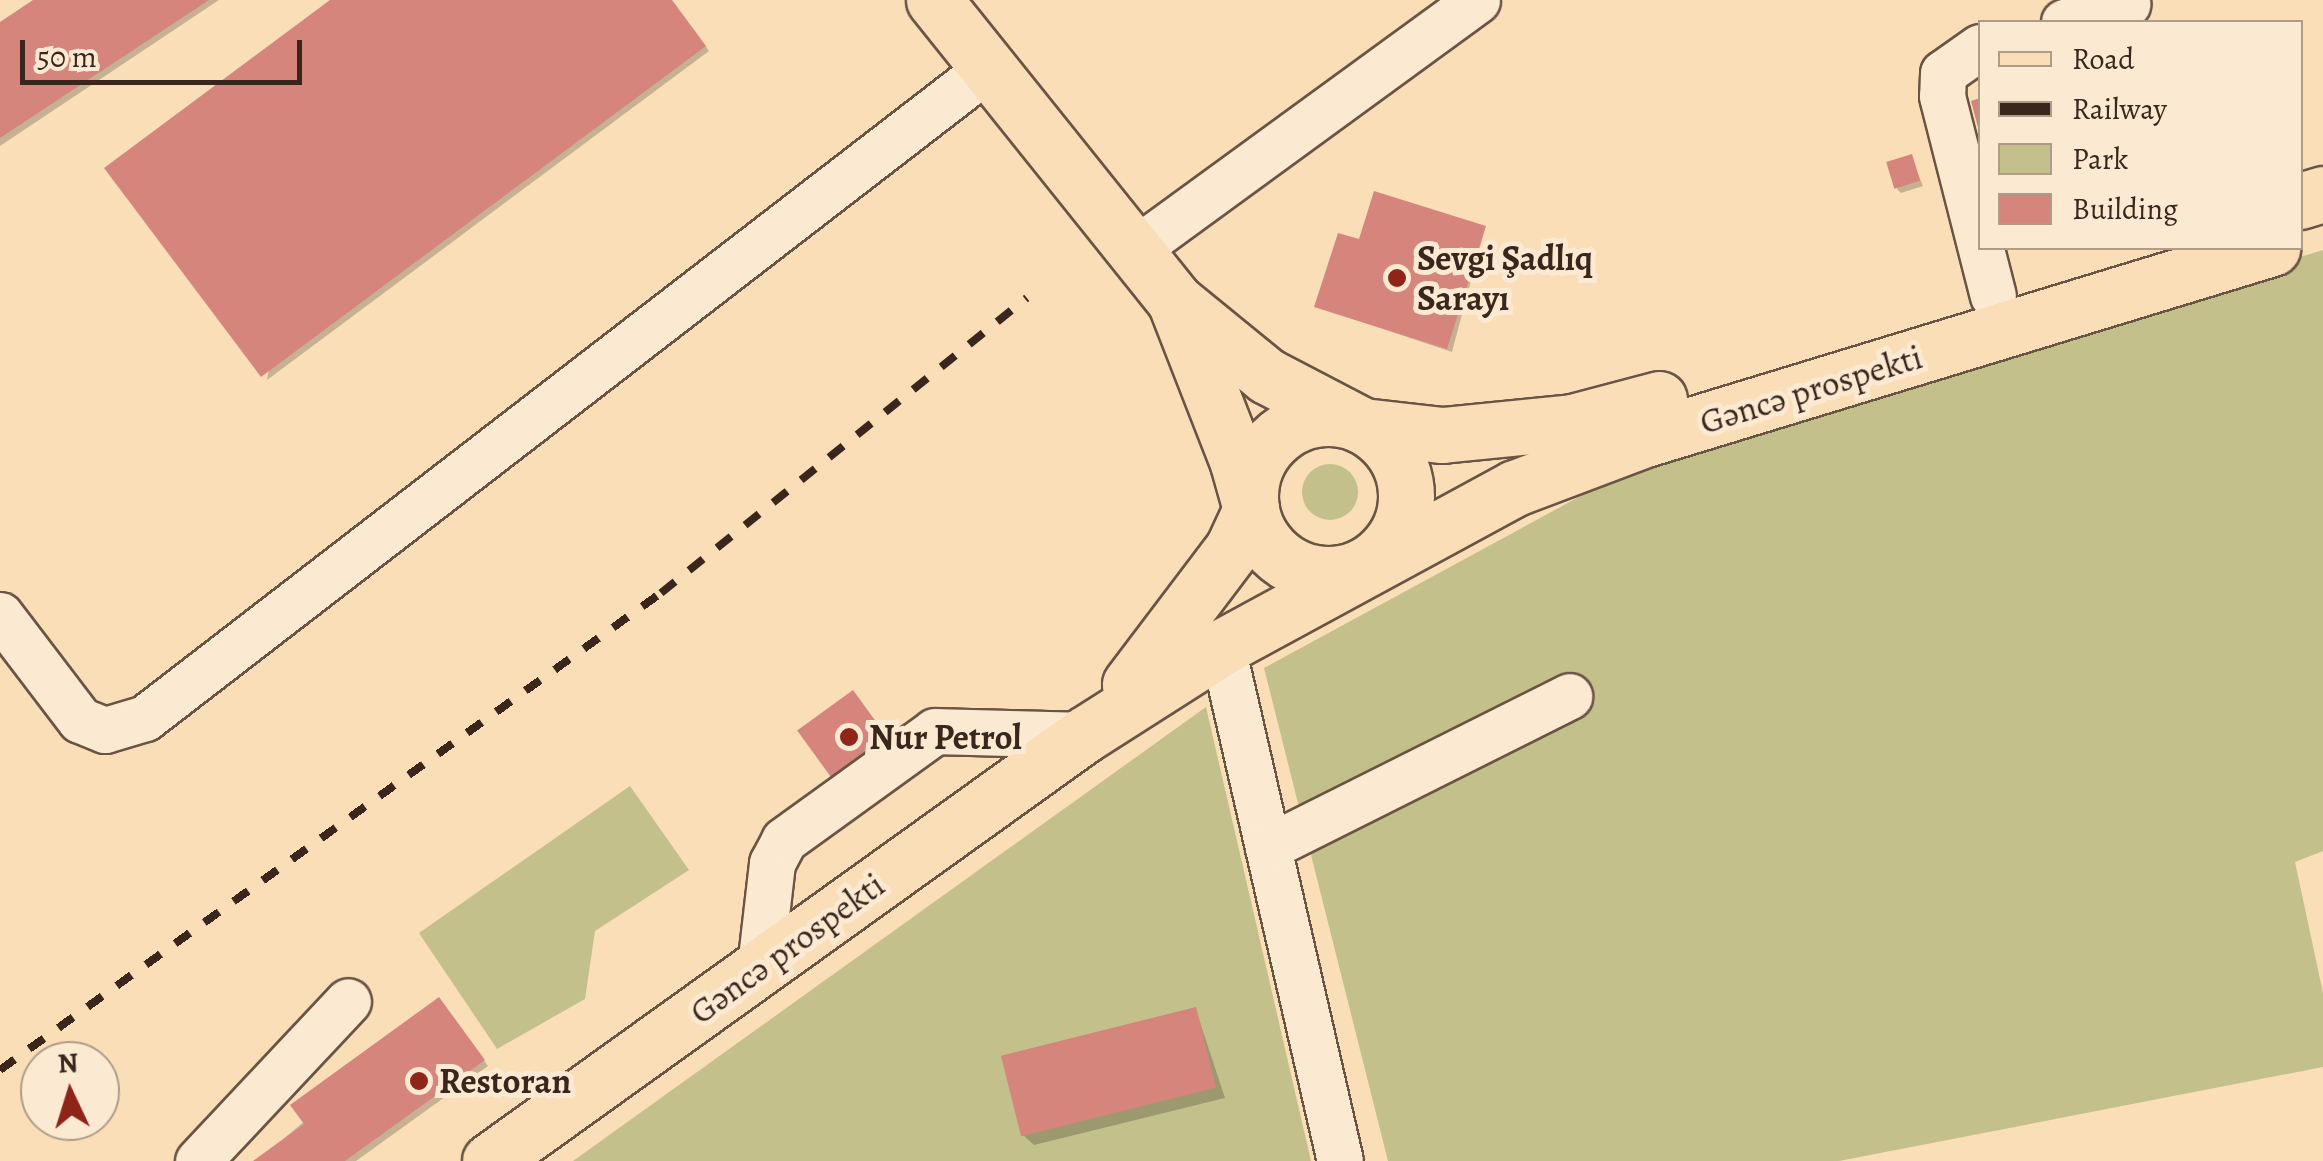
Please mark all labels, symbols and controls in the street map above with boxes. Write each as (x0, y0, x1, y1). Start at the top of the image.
scale bar (25, 20, 308, 82)
legend (1978, 20, 2303, 250)
text: 50 m (37, 37, 97, 77)
text: Road (2072, 39, 2134, 79)
text: Railway (2072, 89, 2167, 129)
text: Park (2072, 139, 2128, 179)
text: Building (2072, 189, 2178, 229)
place label: Sevgi Şadlıq Sarayı (1417, 237, 1593, 319)
marker: Sevgi Şadlıq Sarayı (1386, 267, 1408, 289)
street label: Gəncə prospekti (1695, 335, 1927, 443)
place label: Nur Petrol (869, 716, 1022, 758)
marker: Nur Petrol (838, 726, 860, 748)
street label: Gəncə prospekti (681, 863, 893, 1033)
north arrow (20, 1041, 120, 1141)
text: N (57, 1043, 80, 1083)
place label: Restoran (439, 1060, 571, 1102)
marker: Restoran (408, 1070, 430, 1092)

